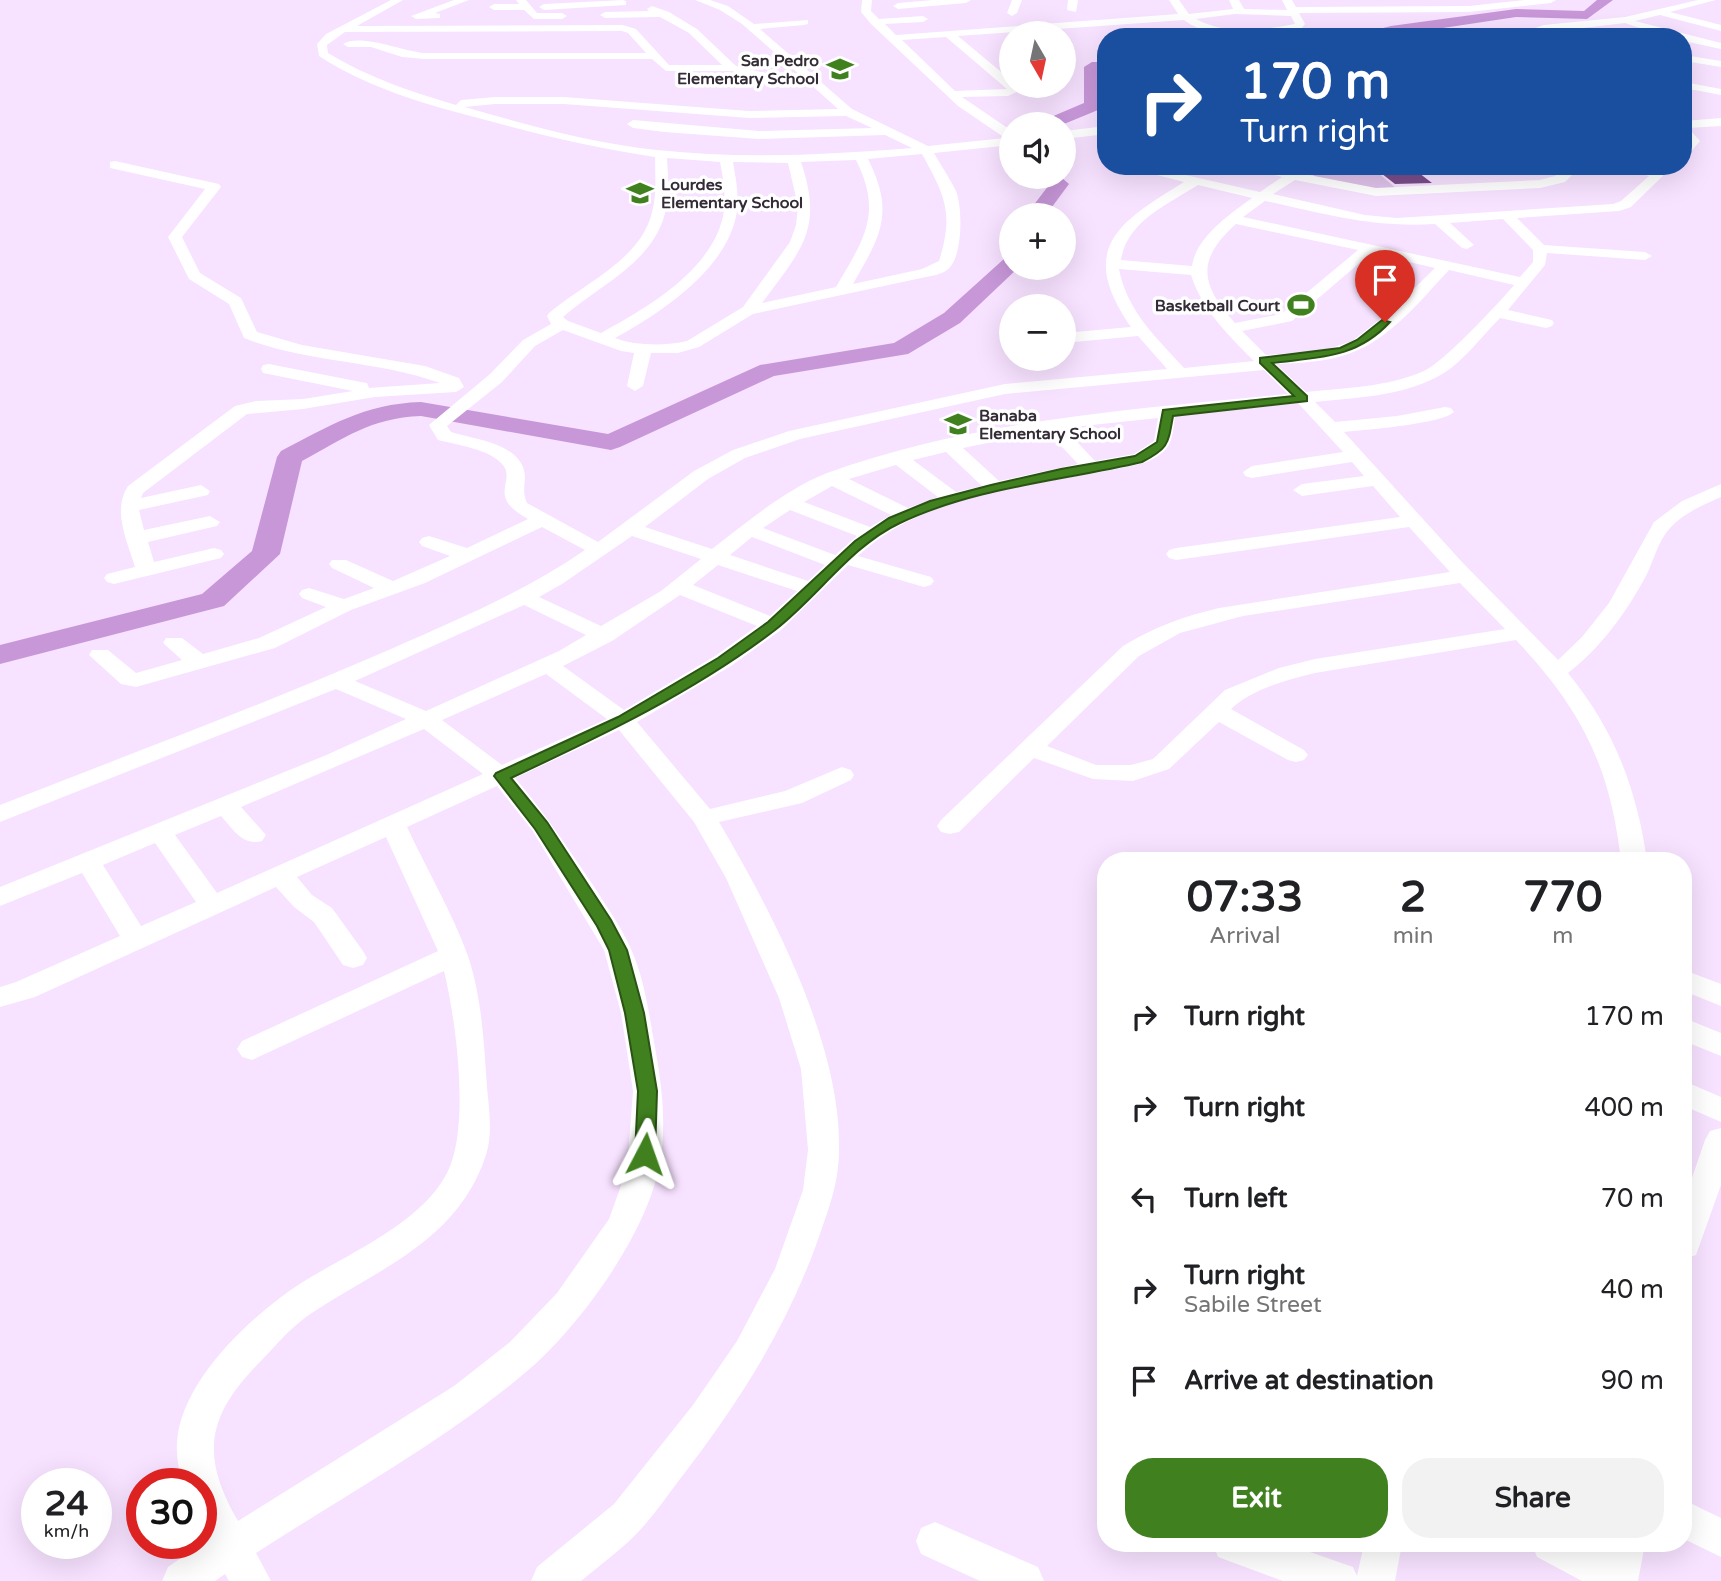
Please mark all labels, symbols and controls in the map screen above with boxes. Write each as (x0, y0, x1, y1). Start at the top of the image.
north arrow (999, 21, 1076, 98)
map controls (999, 21, 1076, 371)
place label: San Pedro Elementary School (677, 51, 819, 89)
text: 170 m (1240, 53, 1390, 112)
school or university icon: San Pedro Elementary School (825, 54, 855, 84)
icon: right (1125, 56, 1216, 147)
button: sound (999, 112, 1076, 189)
text: Turn right (1240, 113, 1389, 151)
place label: Lourdes Elementary School (661, 175, 803, 213)
school or university icon: Lourdes Elementary School (625, 178, 655, 208)
button: + (999, 203, 1076, 280)
pin (1355, 250, 1415, 322)
icon: arrive (1366, 261, 1404, 299)
sports icon: Basketball Court (1286, 290, 1316, 320)
button: − (999, 294, 1076, 371)
place label: Basketball Court (1155, 296, 1281, 316)
place label: Banaba Elementary School (979, 406, 1121, 444)
school or university icon: Banaba Elementary School (943, 409, 973, 439)
text: 07:33 (1187, 872, 1303, 923)
text: 2 (1400, 872, 1426, 923)
text: 770 (1523, 872, 1602, 923)
text: Arrival (1209, 922, 1280, 950)
text: min (1393, 922, 1434, 950)
text: m (1552, 922, 1573, 950)
icon: right (1125, 998, 1163, 1036)
text: Turn right (1184, 1001, 1305, 1032)
text: 170 m (1584, 1001, 1664, 1032)
icon: right (1125, 1089, 1163, 1127)
text: Turn right (1184, 1092, 1305, 1123)
text: 400 m (1584, 1092, 1664, 1123)
position arrow (608, 1117, 682, 1191)
icon: left (1125, 1180, 1163, 1218)
text: Turn left (1184, 1183, 1287, 1214)
text: 70 m (1601, 1183, 1664, 1214)
text: Turn right (1184, 1260, 1305, 1291)
icon: right (1125, 1271, 1163, 1309)
text: 40 m (1601, 1274, 1664, 1305)
text: Sabile Street (1184, 1291, 1322, 1319)
icon: arrive (1125, 1362, 1163, 1400)
text: Arrive at destination (1184, 1365, 1434, 1396)
text: 90 m (1601, 1365, 1664, 1396)
button: Exit (1125, 1458, 1388, 1538)
button: Share (1402, 1458, 1664, 1538)
speed limit sign: 30 (126, 1468, 217, 1559)
text: 24 (45, 1483, 88, 1525)
text: km/h (44, 1520, 89, 1542)

